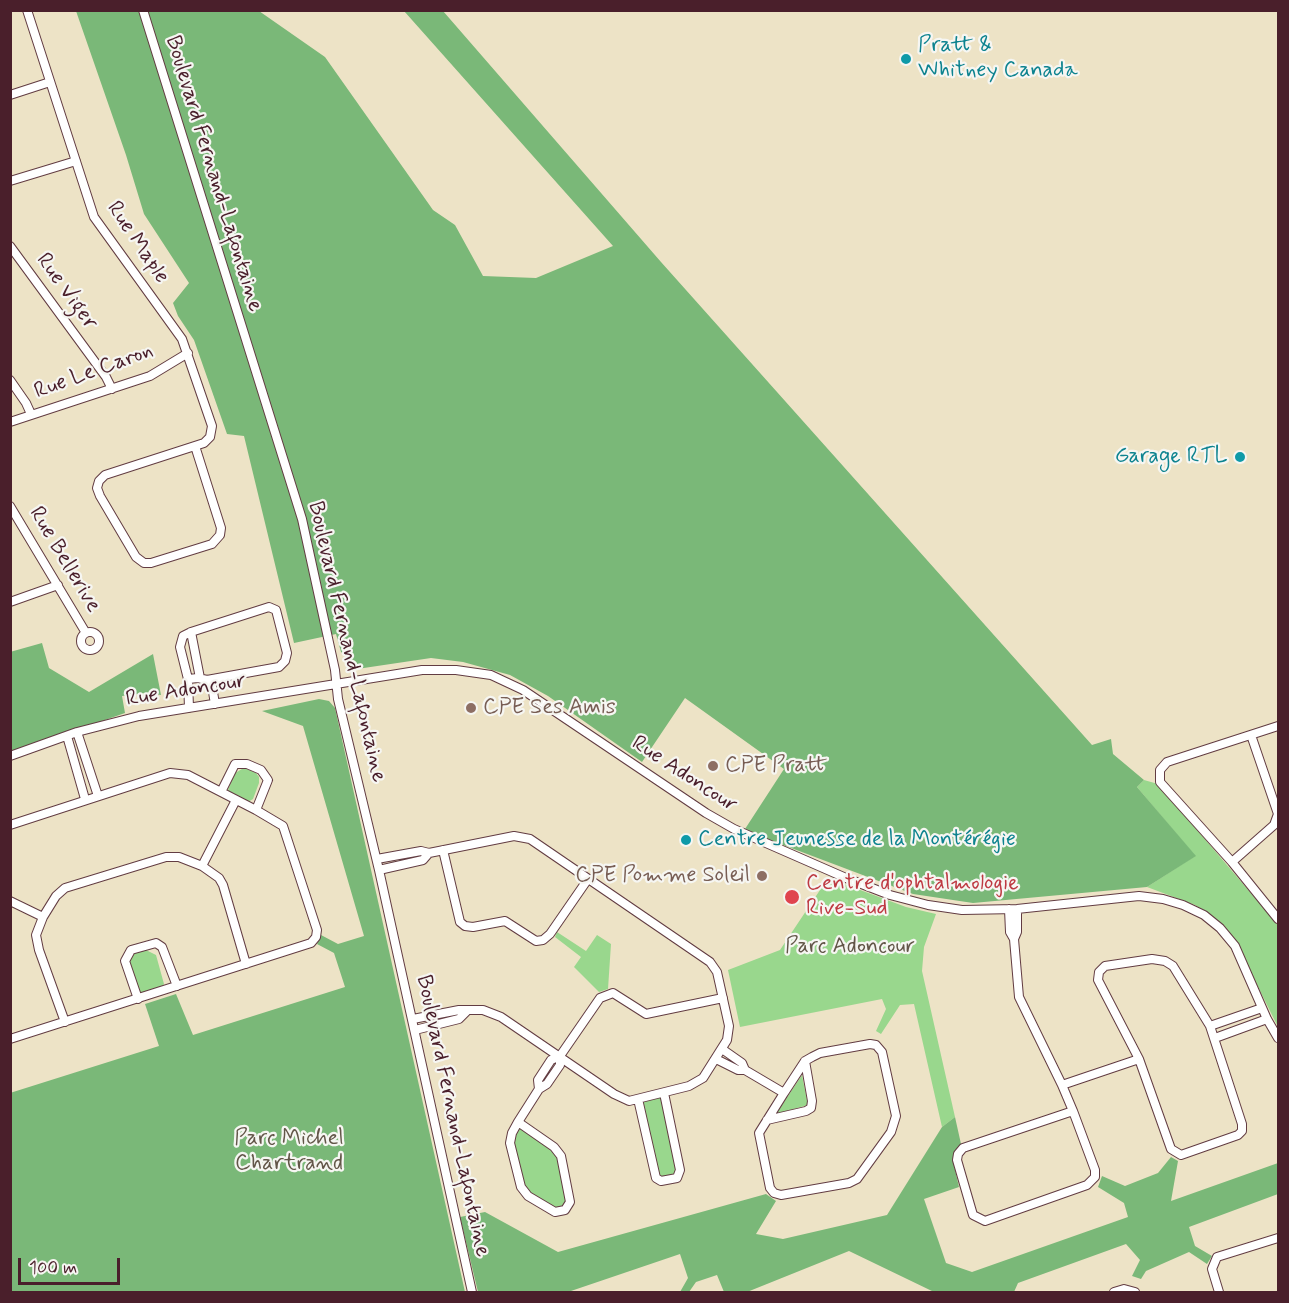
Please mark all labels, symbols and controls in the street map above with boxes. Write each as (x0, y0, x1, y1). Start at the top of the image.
street label: Boulevard Fernand-Lafontaine (158, 33, 268, 315)
place label: Pratt & Whitney Canada (918, 33, 1078, 84)
marker: Pratt & Whitney Canada (899, 52, 913, 66)
street label: Rue Maple (100, 197, 174, 289)
street label: Rue Viger (29, 249, 103, 335)
street label: Rue Le Caron (31, 338, 157, 406)
place label: Garage RTL (1115, 444, 1228, 470)
marker: Garage RTL (1233, 450, 1247, 464)
street label: Boulevard Fernand-Lafontaine (301, 499, 391, 785)
street label: Rue Bellerive (22, 502, 106, 618)
street label: Rue Adoncour (124, 668, 248, 714)
place label: CPE Ses Amis (483, 695, 616, 721)
marker: CPE Ses Amis (464, 701, 478, 715)
street label: Rue Adoncour (626, 731, 742, 819)
place label: CPE Pratt (725, 753, 827, 779)
marker: CPE Pratt (706, 759, 720, 773)
place label: Centre Jeunesse de la Montérégie (698, 827, 1016, 853)
marker: Centre Jeunesse de la Montérégie (679, 833, 693, 847)
place label: CPE Pomme Soleil (575, 863, 750, 889)
marker: CPE Pomme Soleil (755, 869, 769, 883)
place label: Centre d'ophtalmologie Rive-Sud (806, 871, 1019, 922)
marker: Centre d'ophtalmologie Rive-Sud (783, 888, 801, 906)
park label: Parc Adoncour (785, 934, 915, 960)
street label: Boulevard Fernand-Lafontaine (409, 973, 495, 1259)
park label: Parc Michel Chartrand (234, 1126, 344, 1178)
scale bar (21, 1246, 123, 1284)
text: 100 m (29, 1256, 77, 1280)

